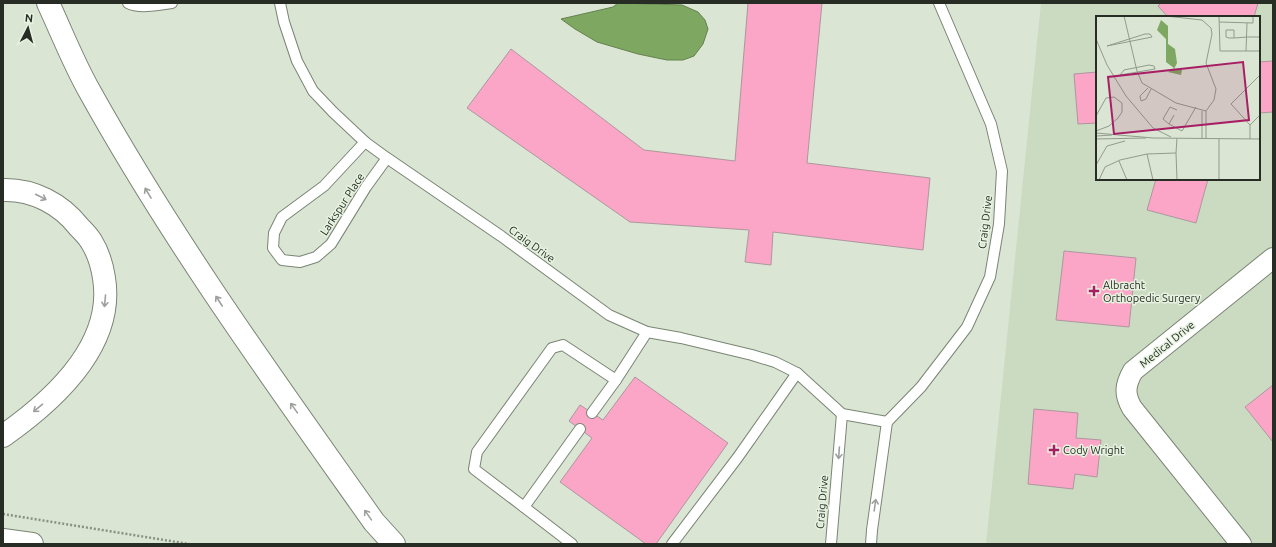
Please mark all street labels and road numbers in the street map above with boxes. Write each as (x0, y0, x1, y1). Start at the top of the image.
street label: Larkspur Place (318, 171, 366, 237)
street label: Craig Drive (976, 194, 994, 250)
street label: Craig Drive (507, 223, 557, 265)
street label: Medical Drive (1137, 318, 1197, 370)
street label: Craig Drive (814, 475, 830, 529)

